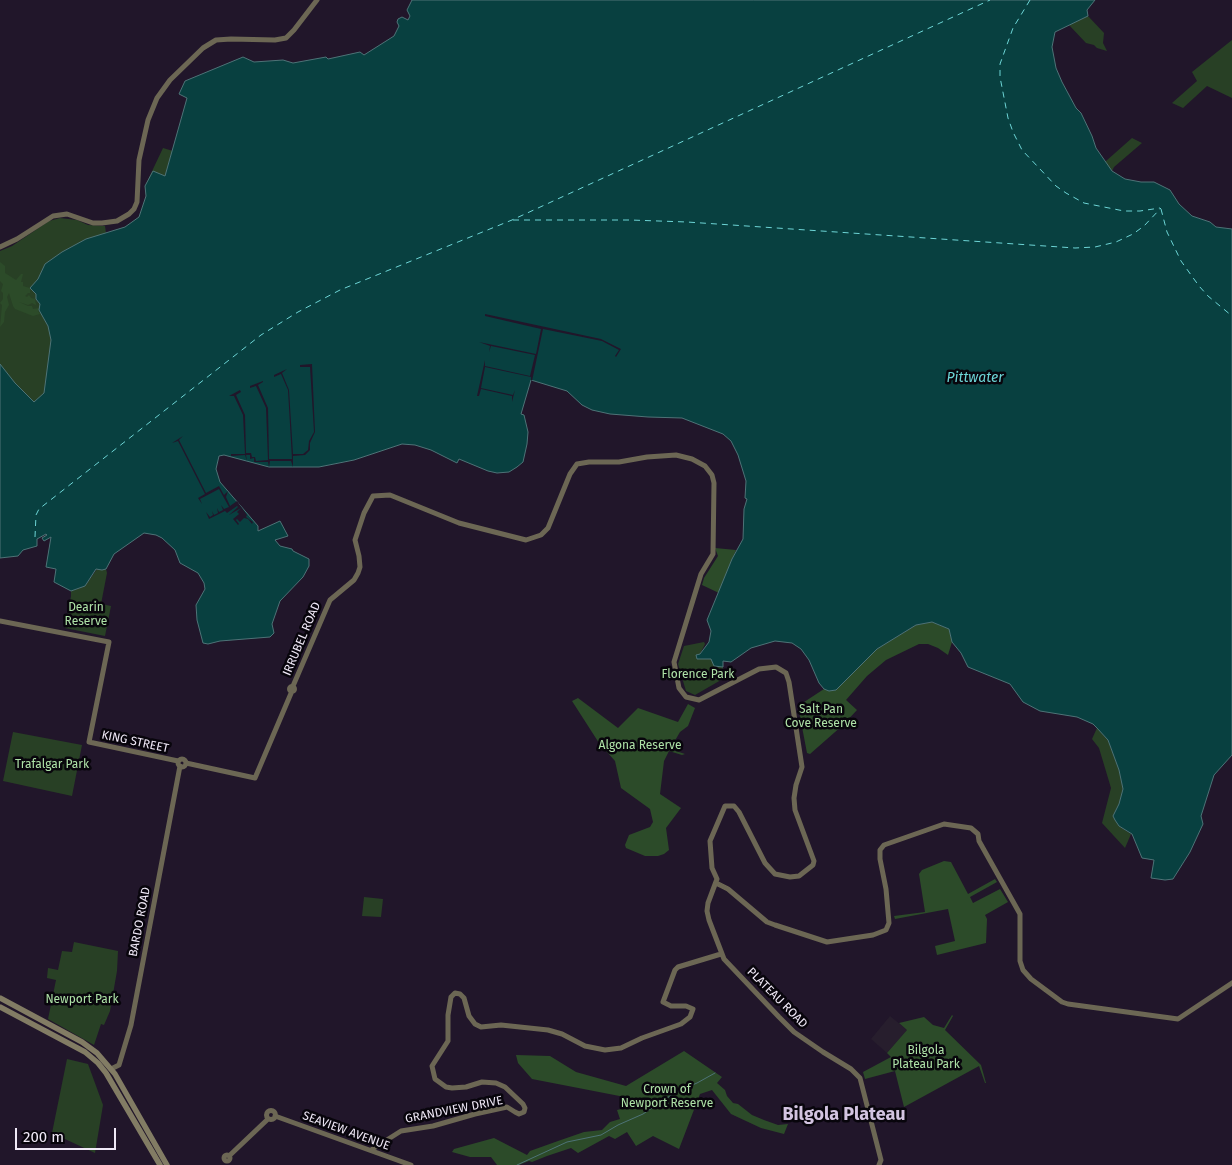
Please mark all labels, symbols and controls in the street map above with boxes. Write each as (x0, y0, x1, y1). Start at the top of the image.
water label: Pittwater (946, 370, 1004, 386)
street label: IRRUBEL ROAD (280, 600, 324, 678)
park label: Dearin Reserve (65, 601, 107, 629)
park label: Florence Park (662, 668, 734, 682)
park label: Salt Pan Cove Reserve (785, 703, 857, 731)
street label: KING STREET (100, 728, 170, 756)
park label: Algona Reserve (599, 739, 681, 753)
park label: Trafalgar Park (15, 758, 89, 772)
street label: BARDO ROAD (126, 886, 154, 958)
street label: PLATEAU ROAD (744, 965, 810, 1031)
park label: Newport Park (45, 993, 119, 1007)
park label: Bilgola Plateau Park (892, 1044, 960, 1072)
park label: Crown of Newport Reserve (621, 1083, 713, 1111)
street label: GRANDVIEW DRIVE (404, 1093, 504, 1127)
district label: Bilgola Plateau (782, 1104, 906, 1126)
street label: SEAVIEW AVENUE (300, 1109, 392, 1153)
scale bar (18, 1118, 119, 1150)
text: 200 m (23, 1128, 64, 1146)

